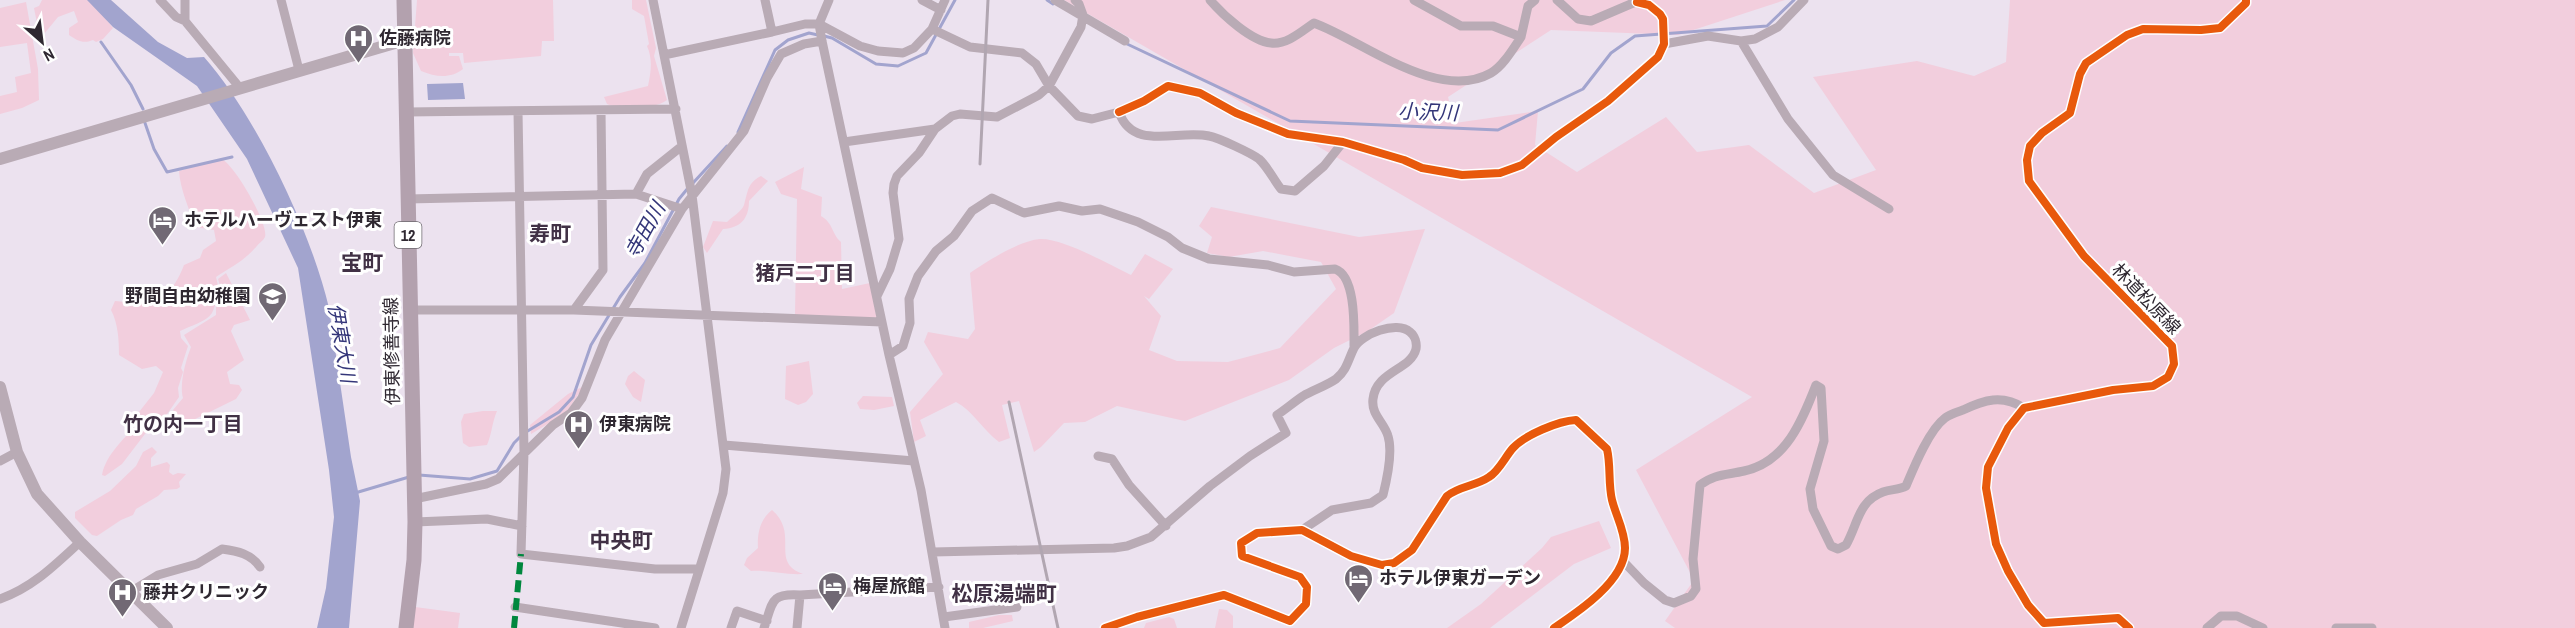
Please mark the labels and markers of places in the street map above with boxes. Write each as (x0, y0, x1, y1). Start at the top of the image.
hospital icon: 佐藤病院 (342, 22, 374, 64)
place label: 佐藤病院 (379, 25, 451, 50)
hotel icon: ホテルハーヴェスト伊東 (147, 204, 179, 246)
place label: ホテルハーヴェスト伊東 (184, 207, 382, 232)
school or university icon: 野間自由幼稚園 (256, 280, 288, 322)
place label: 野間自由幼稚園 (125, 283, 251, 308)
hospital icon: 伊東病院 (562, 408, 594, 450)
place label: 伊東病院 (599, 411, 671, 436)
hotel icon: ホテル伊東ガーデン (1342, 562, 1374, 604)
place label: ホテル伊東ガーデン (1379, 565, 1541, 590)
hotel icon: 梅屋旅館 (816, 570, 848, 612)
place label: 梅屋旅館 (853, 573, 925, 598)
hospital icon: 藤井クリニック (106, 576, 138, 618)
place label: 藤井クリニック (143, 579, 269, 604)

